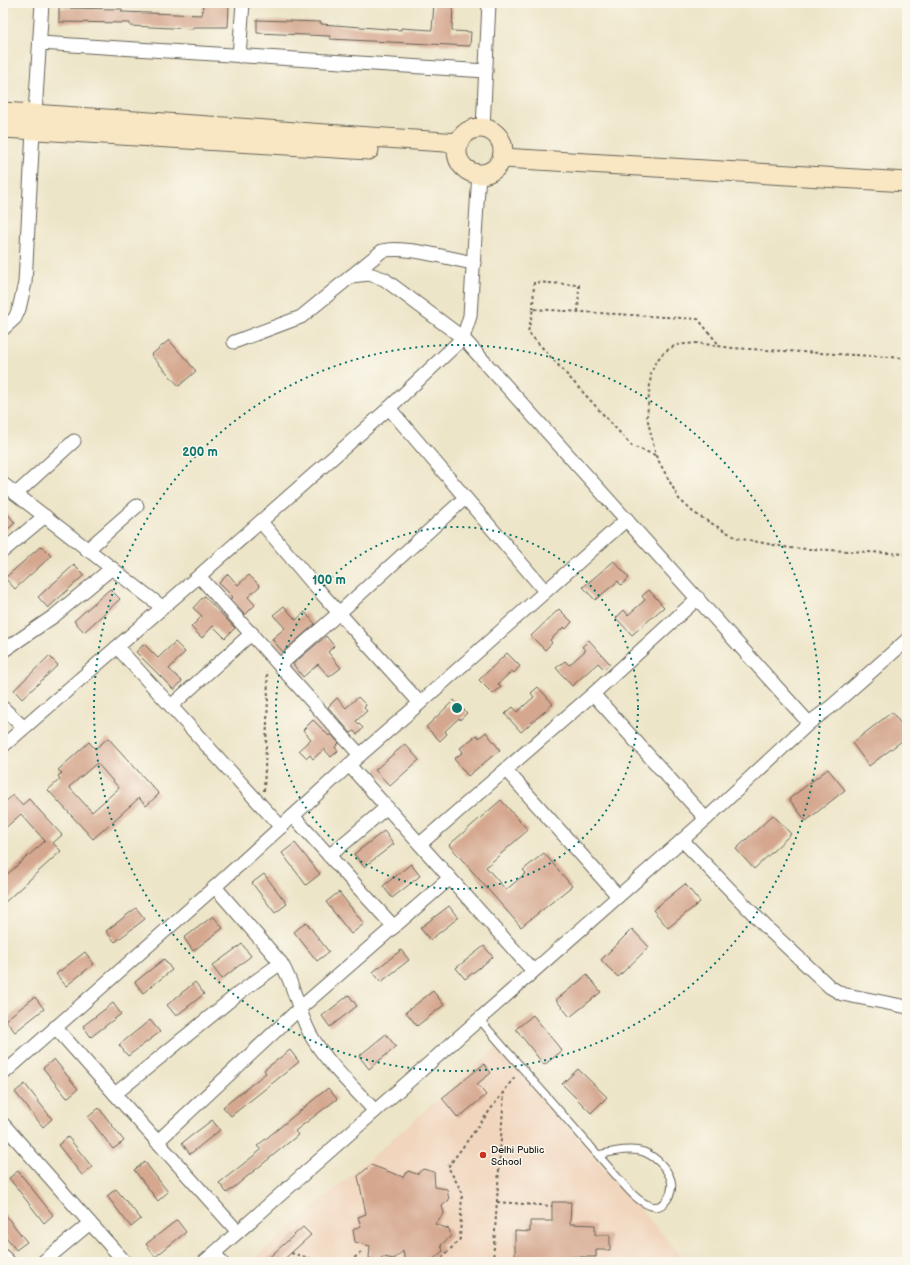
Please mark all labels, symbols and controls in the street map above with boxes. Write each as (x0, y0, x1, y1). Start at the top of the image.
text: 200 m (182, 445, 218, 460)
text: 100 m (312, 573, 346, 588)
centre of rings (450, 701, 464, 715)
place label: Delhi Public School (491, 1144, 544, 1168)
marker: Delhi Public School (478, 1150, 488, 1160)

